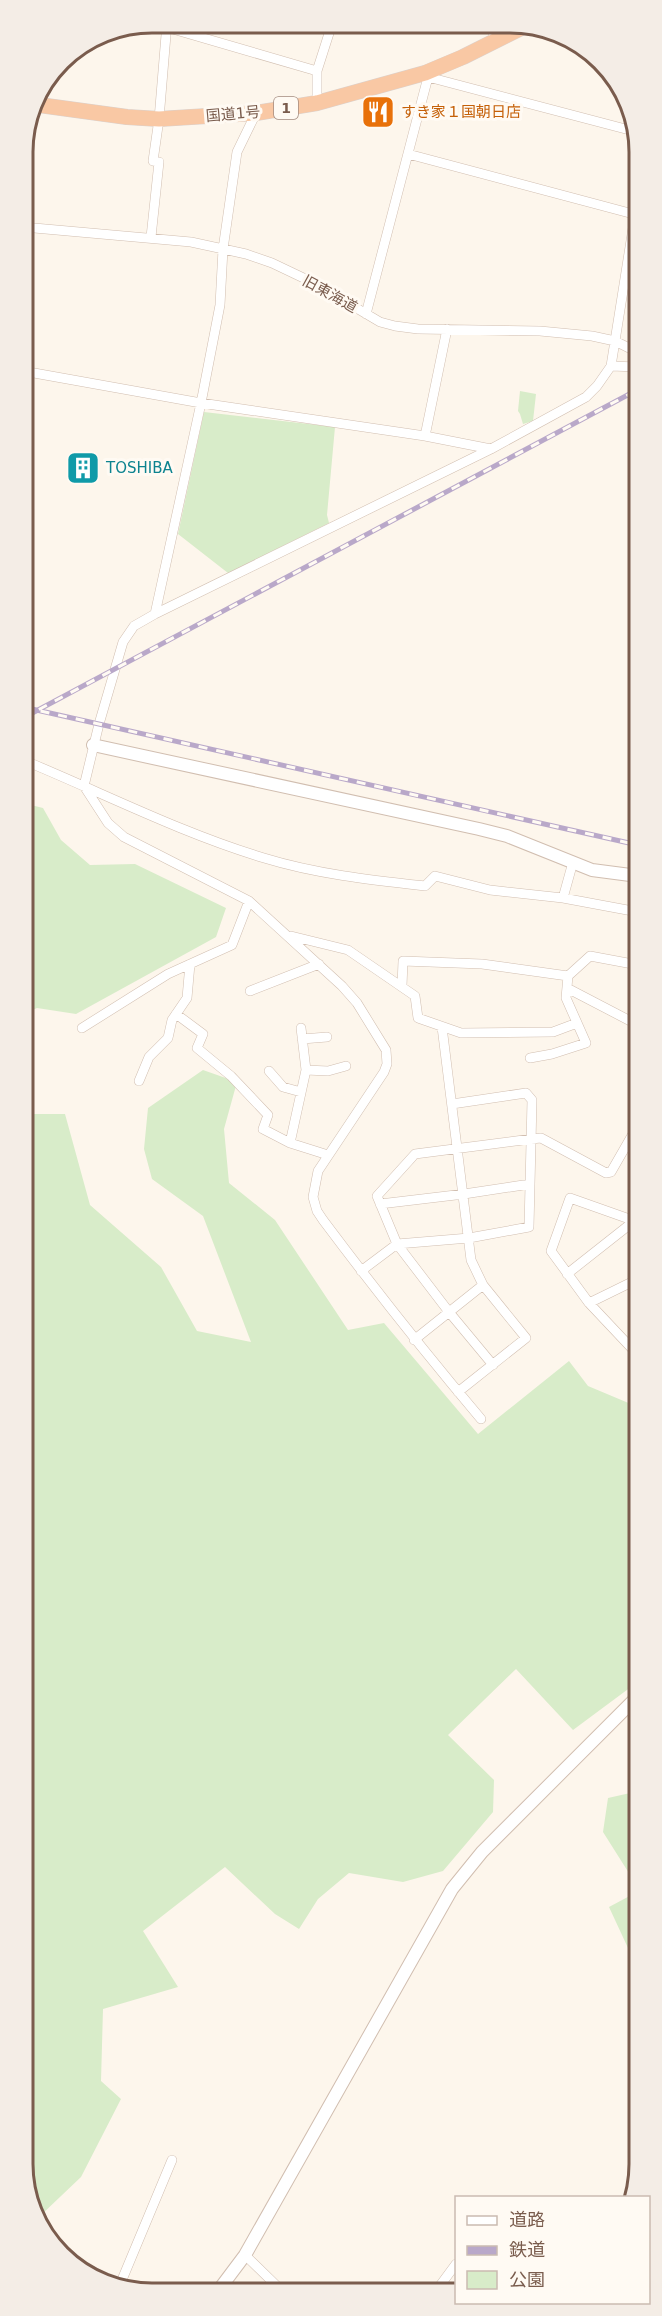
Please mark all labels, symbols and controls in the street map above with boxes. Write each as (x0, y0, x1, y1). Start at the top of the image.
restaurant icon: すき家１国朝日店 (360, 94, 396, 130)
road number: 1 (274, 97, 298, 119)
street label: 国道1号 (205, 103, 261, 125)
place label: すき家１国朝日店 (401, 103, 521, 121)
street label: 旧東海道 (299, 272, 361, 316)
building icon: TOSHIBA (65, 450, 101, 486)
place label: TOSHIBA (105, 459, 173, 477)
legend (455, 2196, 650, 2304)
text: 道路 (509, 2209, 545, 2230)
text: 鉄道 (509, 2239, 545, 2260)
text: 公園 (509, 2269, 545, 2290)

